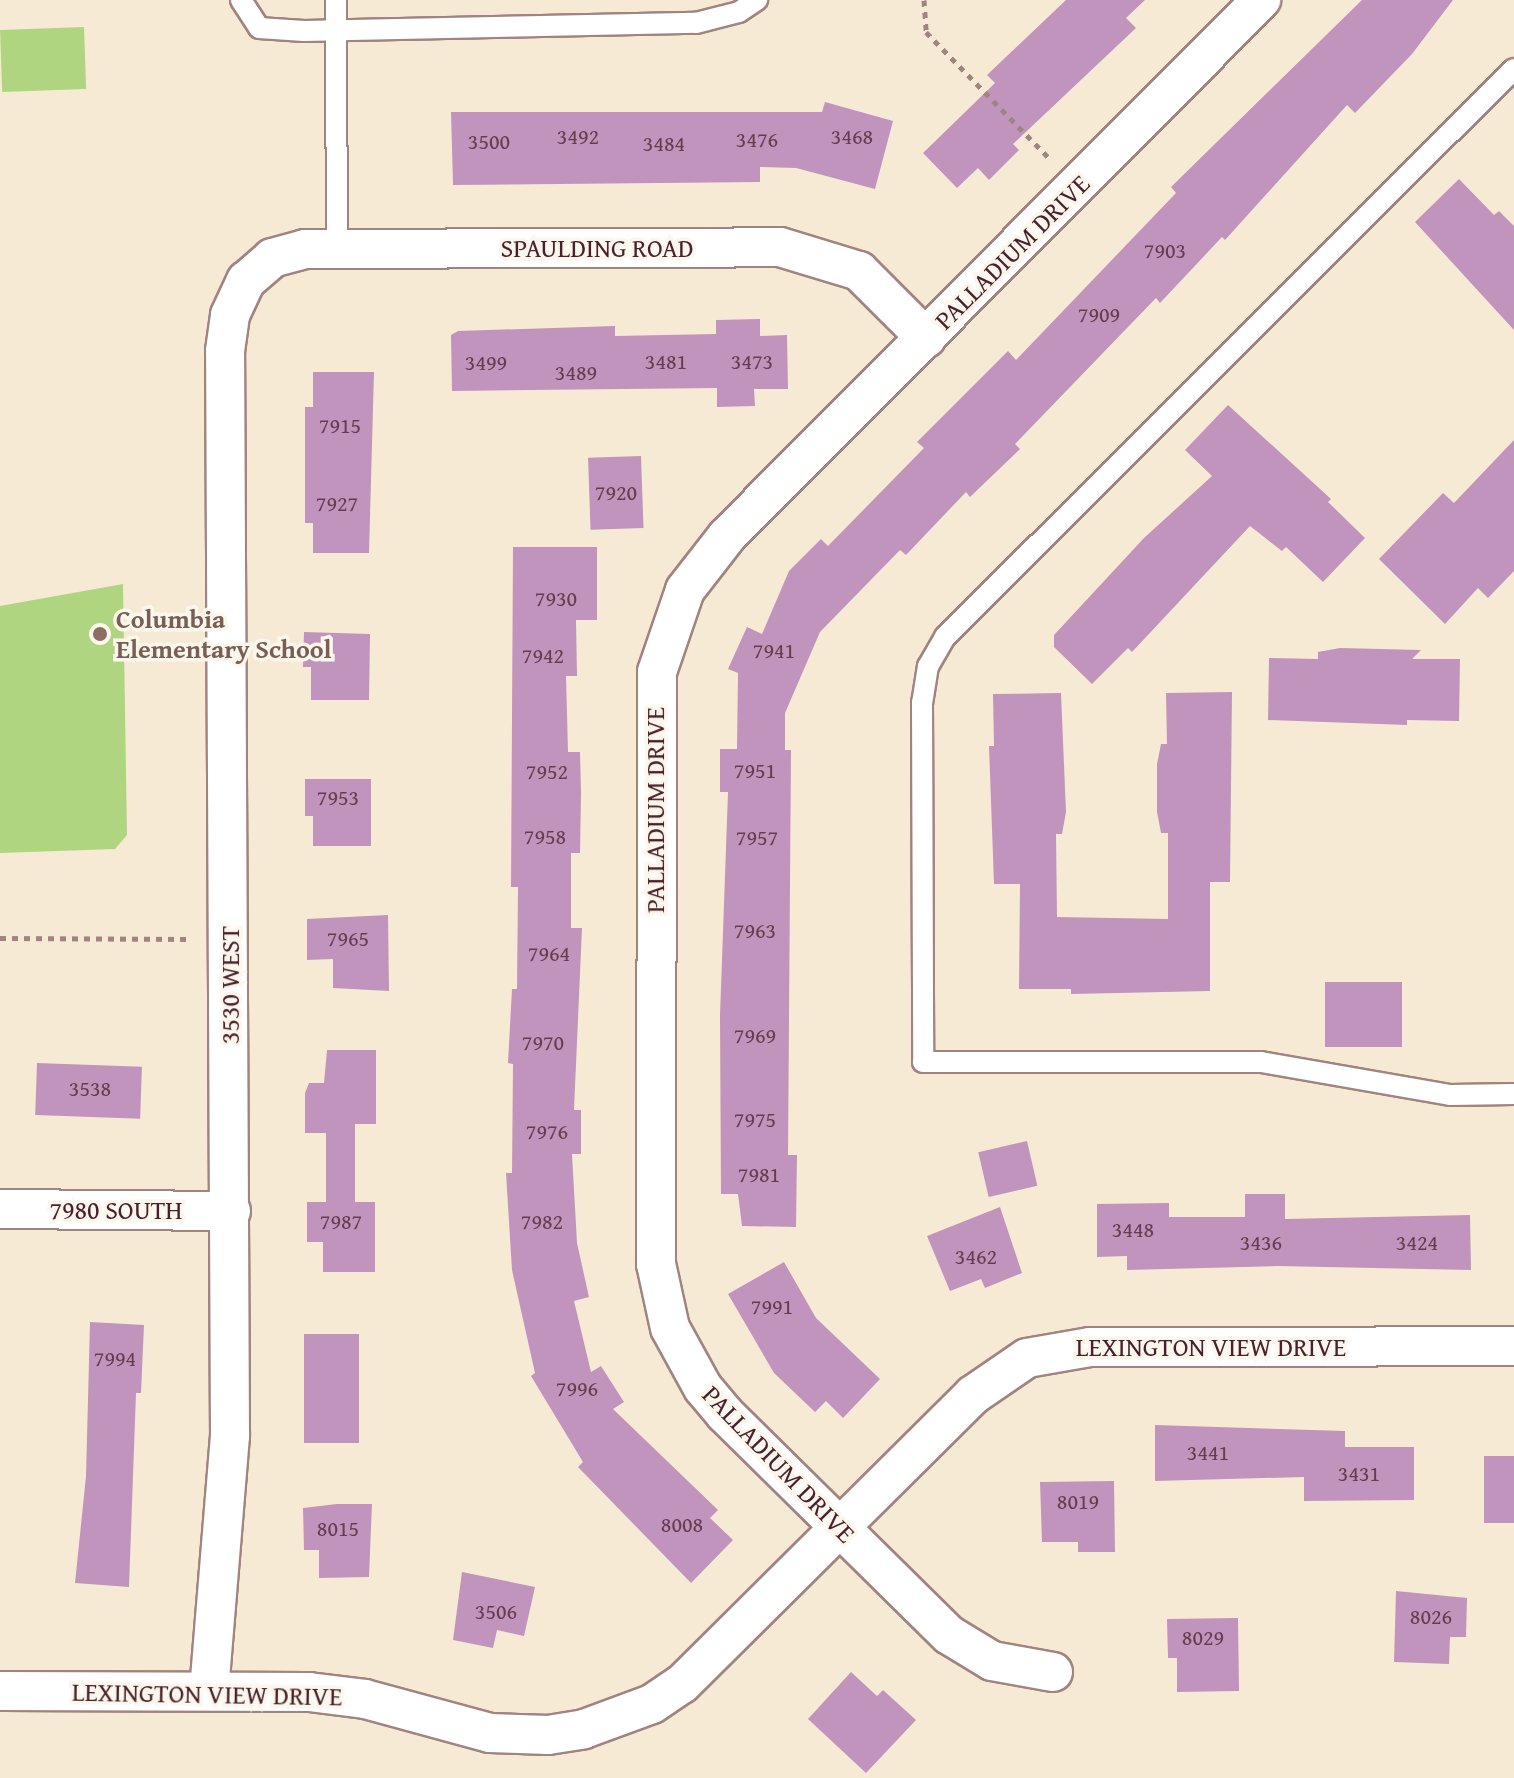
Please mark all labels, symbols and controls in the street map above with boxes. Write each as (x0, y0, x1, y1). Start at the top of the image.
house number: 3492 (557, 124, 599, 150)
house number: 3468 (831, 124, 873, 150)
house number: 3476 (736, 127, 778, 153)
house number: 3500 (468, 129, 510, 155)
house number: 3484 (643, 131, 685, 157)
street label: PALLADIUM DRIVE (928, 168, 1096, 336)
street label: SPAULDING ROAD (500, 232, 694, 264)
house number: 7903 (1144, 238, 1186, 264)
house number: 7909 (1078, 302, 1120, 328)
house number: 3481 (645, 349, 687, 375)
house number: 3473 (731, 349, 773, 375)
house number: 3499 (465, 350, 507, 376)
house number: 3489 (555, 360, 597, 386)
house number: 7915 (319, 413, 361, 439)
house number: 7920 (595, 480, 637, 506)
house number: 7927 (316, 491, 358, 517)
house number: 7930 (535, 586, 577, 612)
place label: Columbia Elementary School (116, 603, 332, 664)
marker: Columbia Elementary School (91, 625, 109, 643)
house number: 7941 (753, 638, 795, 664)
house number: 7942 (522, 643, 564, 669)
street label: PALLADIUM DRIVE (639, 707, 671, 913)
house number: 7951 (734, 758, 776, 784)
house number: 7952 (526, 759, 568, 785)
house number: 7953 (317, 785, 359, 811)
house number: 7958 (524, 824, 566, 850)
house number: 7957 (736, 825, 778, 851)
house number: 7963 (734, 918, 776, 944)
street label: 3530 WEST (214, 926, 246, 1044)
house number: 7965 (327, 926, 369, 952)
house number: 7964 (528, 941, 570, 967)
house number: 7969 (734, 1023, 776, 1049)
house number: 7970 (522, 1030, 564, 1056)
house number: 3538 (69, 1076, 111, 1102)
house number: 7975 (734, 1107, 776, 1133)
house number: 7976 (526, 1119, 568, 1145)
house number: 7981 (738, 1162, 780, 1188)
street label: 7980 SOUTH (49, 1194, 183, 1226)
house number: 7987 (320, 1209, 362, 1235)
house number: 7982 (521, 1209, 563, 1235)
house number: 3448 (1112, 1217, 1154, 1243)
house number: 3436 (1240, 1230, 1282, 1256)
house number: 3424 (1396, 1230, 1438, 1256)
house number: 3462 (955, 1244, 997, 1270)
house number: 7991 (751, 1294, 793, 1320)
street label: LEXINGTON VIEW DRIVE (1076, 1331, 1346, 1363)
house number: 7994 (94, 1346, 136, 1372)
house number: 7996 (556, 1376, 598, 1402)
street label: PALLADIUM DRIVE (696, 1379, 862, 1549)
house number: 3441 (1187, 1440, 1229, 1466)
house number: 3431 (1338, 1461, 1380, 1487)
house number: 8019 (1057, 1489, 1099, 1515)
house number: 8008 (661, 1512, 703, 1538)
house number: 8015 (317, 1516, 359, 1542)
house number: 3506 (475, 1599, 517, 1625)
house number: 8026 (1410, 1604, 1452, 1630)
house number: 8029 (1182, 1625, 1224, 1651)
street label: LEXINGTON VIEW DRIVE (72, 1676, 342, 1712)

